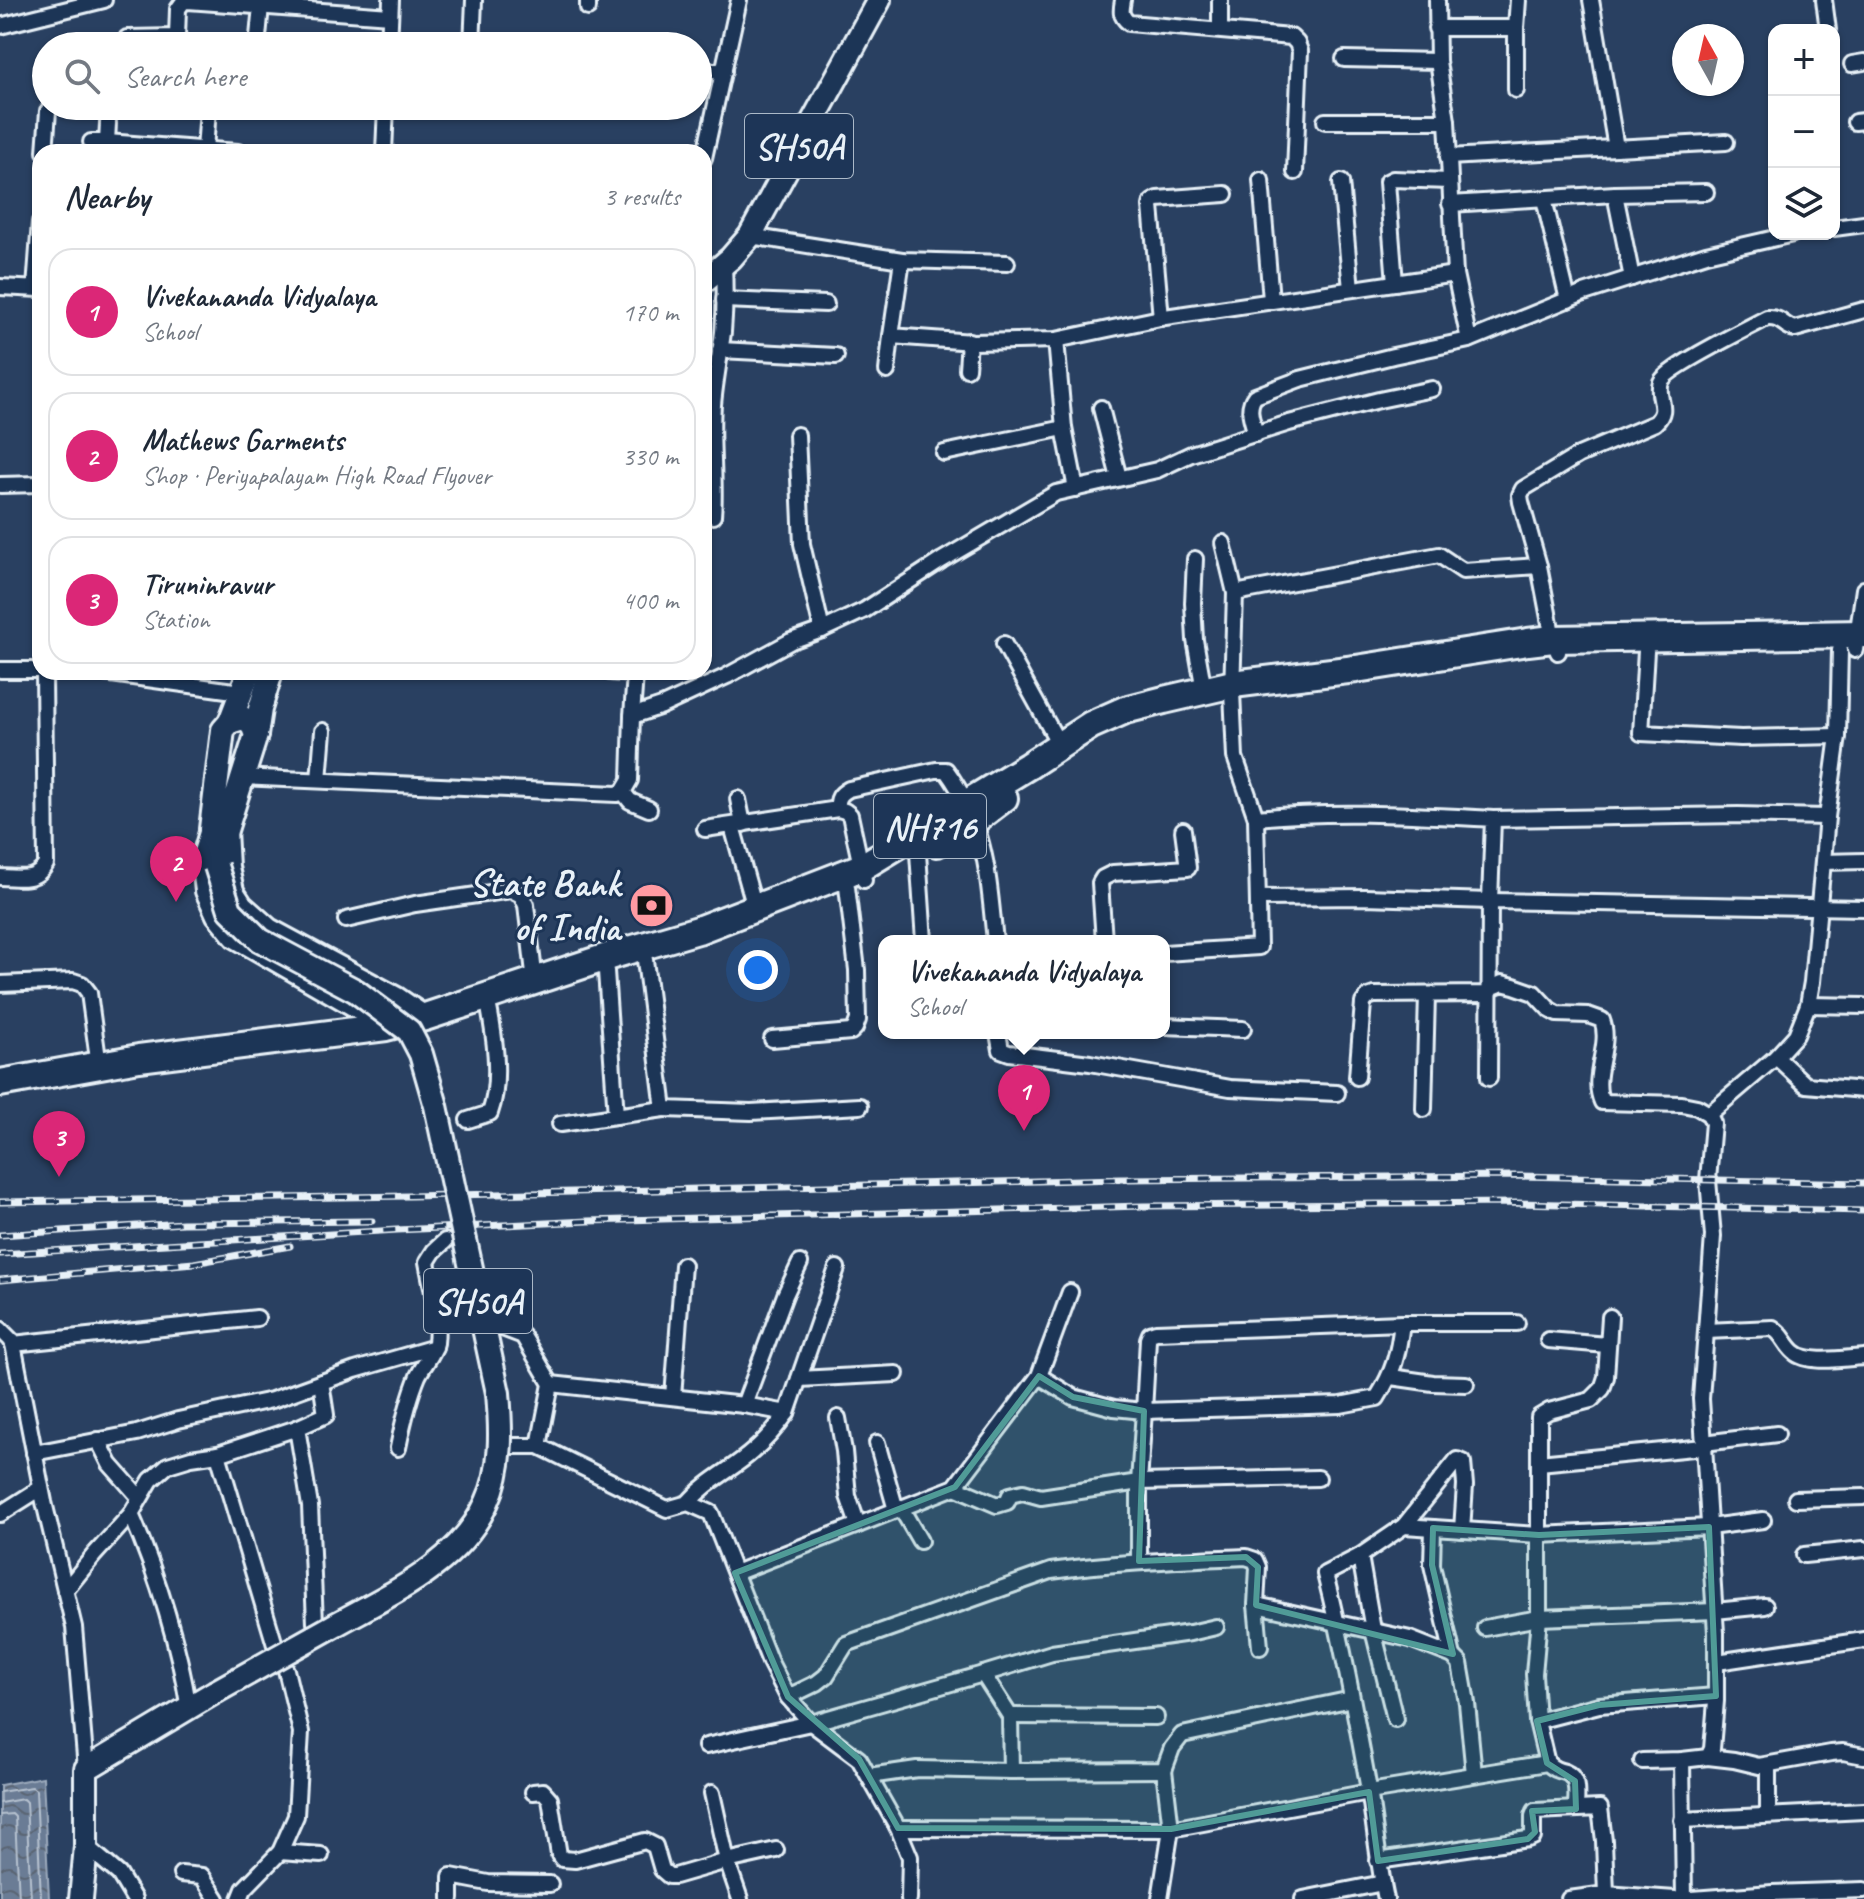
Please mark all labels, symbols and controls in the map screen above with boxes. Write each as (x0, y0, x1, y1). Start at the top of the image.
north arrow (1672, 24, 1744, 96)
map controls (1768, 24, 1840, 240)
button: + (1768, 24, 1840, 96)
search box (32, 32, 712, 120)
icon: search (60, 54, 104, 98)
text: Search here (124, 57, 246, 95)
button: − (1768, 96, 1840, 168)
road number: SH50A (745, 114, 853, 178)
button: layers (1768, 168, 1840, 240)
text: Nearby (64, 175, 150, 218)
text: 3 results (604, 180, 680, 213)
text: Vivekananda Vidyalaya (142, 277, 376, 315)
text: 1 (86, 296, 98, 329)
text: 170 m (622, 296, 678, 329)
text: School (142, 315, 198, 348)
text: Mathews Garments (142, 421, 344, 459)
text: 2 (86, 440, 98, 473)
text: 330 m (622, 440, 678, 473)
text: Shop · Periyapalayam High Road Flyover (142, 459, 491, 492)
text: Tiruninravur (142, 565, 273, 603)
text: 3 (86, 584, 98, 617)
text: 400 m (622, 584, 678, 617)
text: Station (142, 603, 209, 636)
road number: NH716 (874, 794, 986, 858)
pin: 2 (150, 836, 202, 902)
place label: State Bank of India (469, 860, 624, 951)
bank icon: State Bank of India (627, 881, 675, 929)
popup (878, 935, 1170, 1039)
your location (738, 950, 778, 990)
text: Vivekananda Vidyalaya (907, 952, 1141, 990)
text: School (907, 990, 963, 1023)
pin: 1 (998, 1065, 1050, 1131)
pin: 3 (33, 1111, 85, 1177)
road number: SH50A (424, 1269, 532, 1333)

